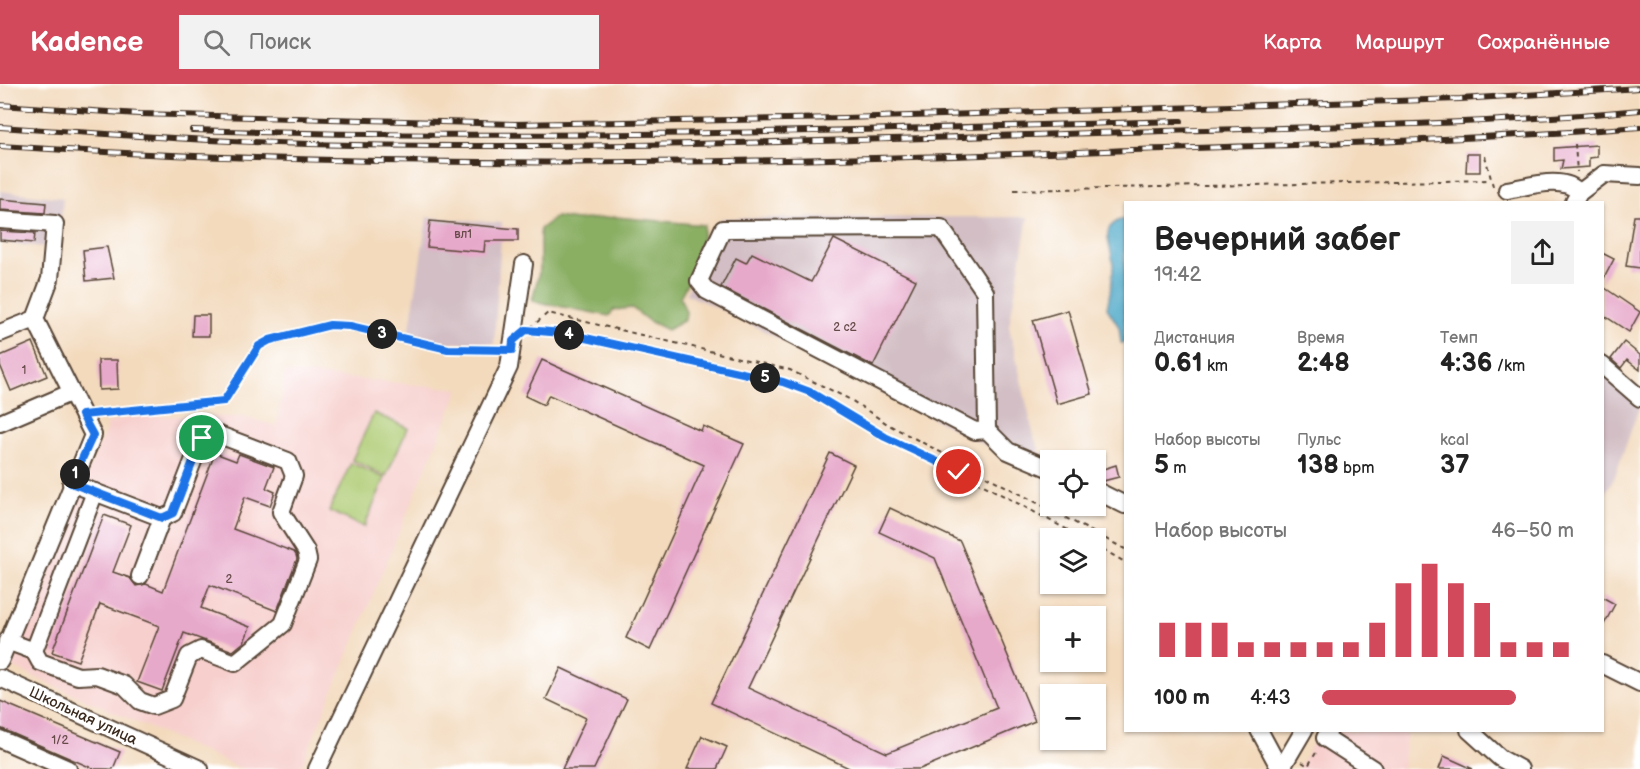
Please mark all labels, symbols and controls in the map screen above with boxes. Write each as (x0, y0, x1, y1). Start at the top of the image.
search box (179, 15, 599, 69)
text: Kadence (30, 26, 143, 59)
icon: search (200, 26, 233, 59)
text: Поиск (248, 29, 311, 56)
text: Карта (1263, 30, 1322, 55)
text: Маршрут (1355, 30, 1444, 55)
text: Сохранённые (1477, 30, 1610, 55)
text: Вечерний забег (1154, 220, 1401, 260)
button: share (1511, 221, 1574, 284)
house number: вл1 (454, 227, 472, 242)
text: 19:42 (1154, 263, 1201, 287)
pin: 3 (367, 319, 397, 349)
pin: 4 (554, 320, 584, 350)
house number: 2 с2 (833, 320, 857, 335)
text: 3 (377, 324, 387, 343)
text: 4 (564, 325, 574, 344)
text: Дистанция (1154, 329, 1235, 348)
text: Время (1297, 329, 1345, 348)
text: Темп (1440, 329, 1478, 348)
text: 0.61 (1154, 348, 1203, 379)
text: 2:48 (1297, 348, 1350, 379)
text: 4:36 (1440, 348, 1493, 379)
text: km (1203, 357, 1228, 376)
text: /km (1493, 357, 1525, 376)
house number: 1 (22, 363, 26, 378)
pin: 5 (750, 363, 780, 393)
text: 5 (760, 368, 770, 387)
pin (176, 412, 227, 463)
icon: arrive (185, 421, 218, 454)
text: Набор высоты (1154, 431, 1261, 450)
text: Пульс (1297, 431, 1341, 450)
text: kcal (1440, 431, 1469, 450)
pin (933, 446, 984, 497)
map controls (1040, 450, 1106, 750)
button: locate (1040, 450, 1106, 516)
text: 5 (1154, 450, 1169, 481)
text: 138 (1297, 450, 1339, 481)
text: 37 (1440, 450, 1470, 481)
icon: check (942, 455, 975, 488)
pin: 1 (60, 459, 90, 489)
text: m (1169, 459, 1187, 478)
text: bpm (1339, 459, 1375, 478)
text: 1 (72, 464, 78, 483)
text: Набор высоты (1154, 519, 1287, 543)
text: 46–50 m (1491, 519, 1574, 543)
button: layers (1040, 528, 1106, 594)
house number: 2 (225, 572, 233, 587)
button: + (1040, 606, 1106, 672)
street label: Школьная улица (26, 683, 140, 749)
button: − (1040, 684, 1106, 750)
text: 100 m (1154, 686, 1210, 710)
text: 4:43 (1250, 686, 1291, 710)
house number: 1/2 (51, 733, 69, 748)

